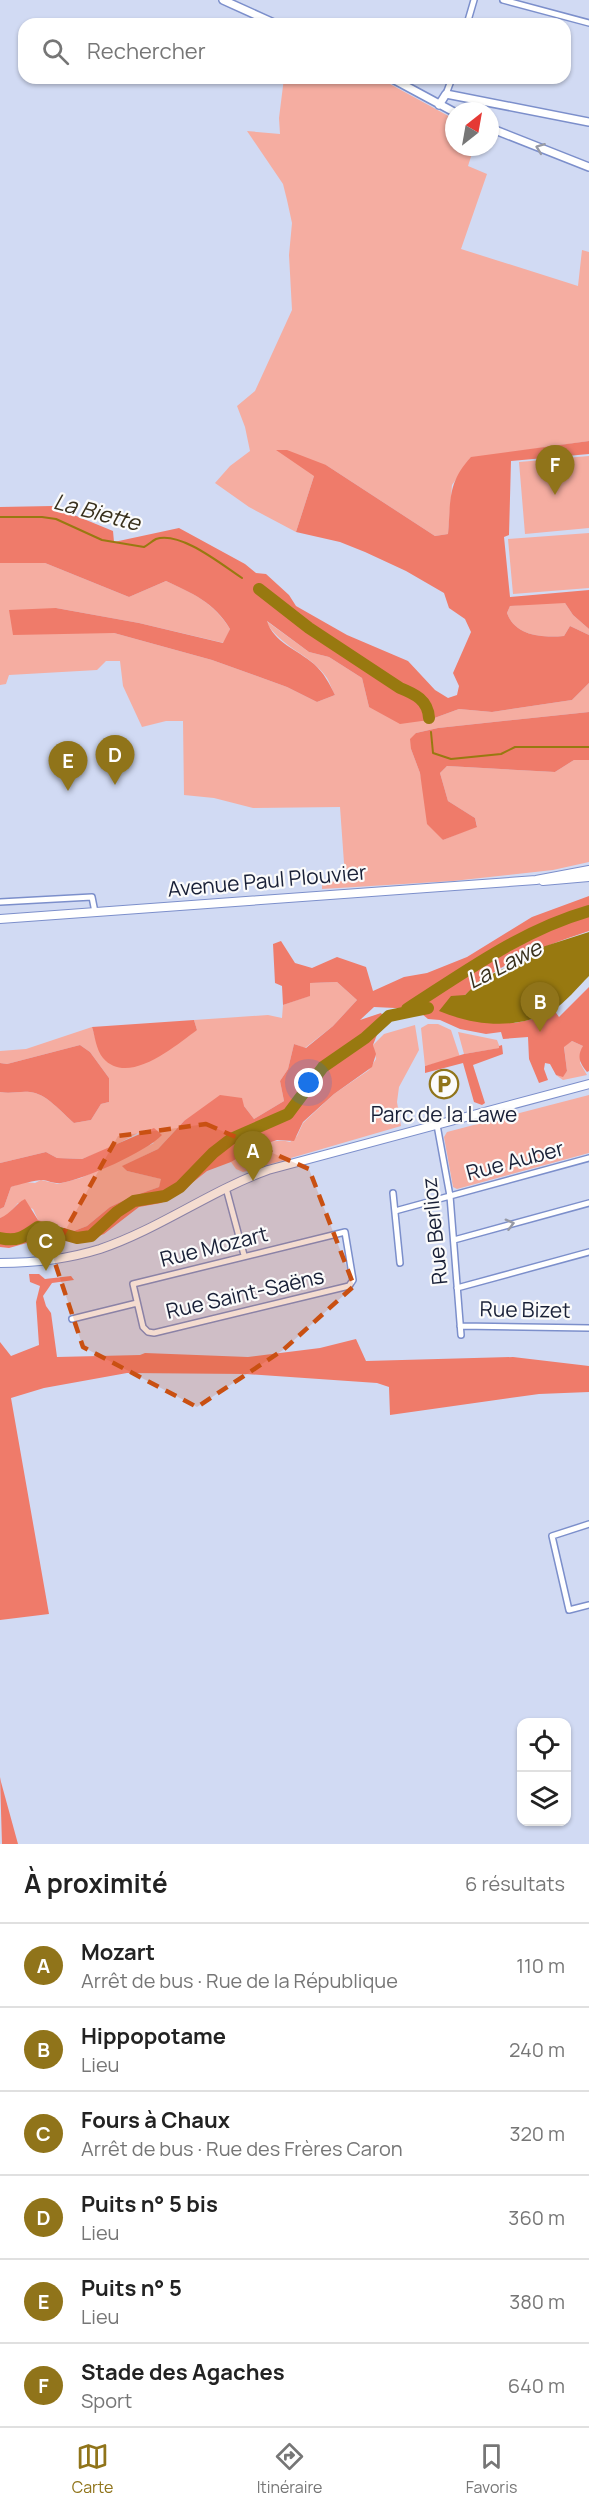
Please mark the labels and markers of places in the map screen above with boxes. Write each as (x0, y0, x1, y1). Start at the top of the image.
pin: F (536, 446, 574, 495)
pin: D (96, 736, 134, 785)
pin: E (48, 742, 88, 791)
pin: B (520, 982, 560, 1032)
parking icon: Parc de la Lawe (428, 1068, 460, 1100)
place label: Parc de la Lawe (371, 1100, 517, 1128)
pin: A (234, 1132, 272, 1181)
pin: C (26, 1222, 66, 1271)

